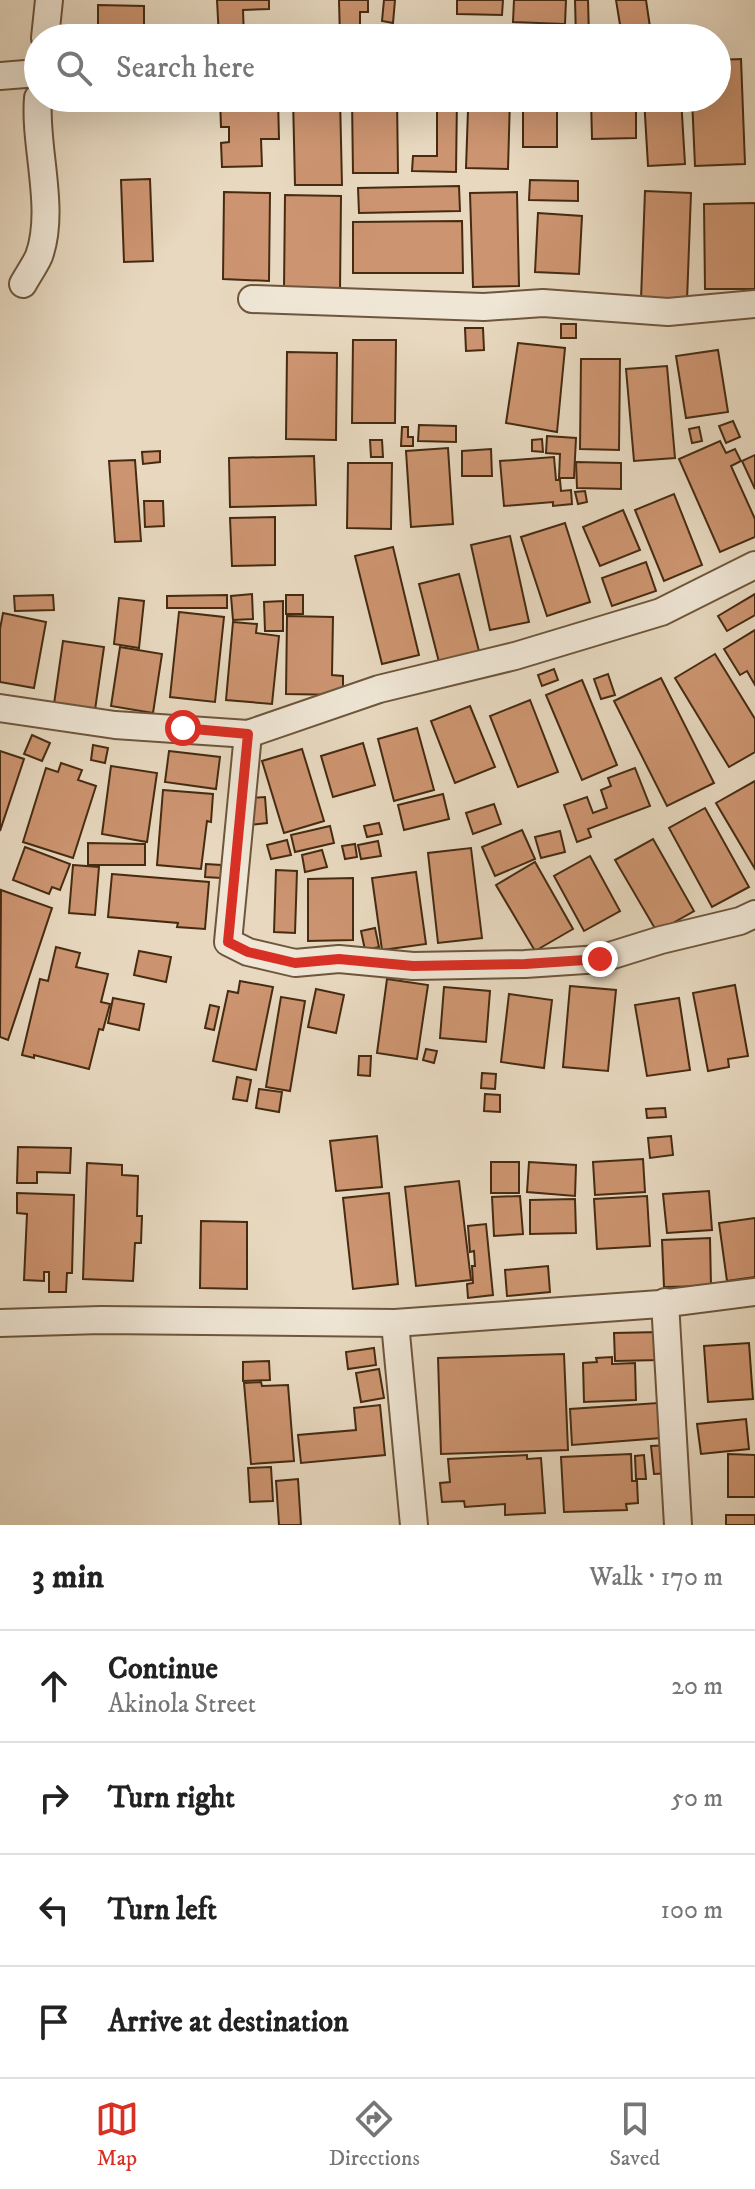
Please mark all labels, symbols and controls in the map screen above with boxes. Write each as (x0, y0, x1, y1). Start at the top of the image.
search box (24, 24, 731, 112)
icon: search (52, 46, 96, 90)
text: Search here (116, 50, 255, 87)
route start (165, 710, 201, 746)
route end (582, 941, 618, 977)
text: 3 min (32, 1556, 104, 1598)
text: Walk · 170 m (589, 1561, 723, 1594)
text: Continue (108, 1651, 218, 1688)
icon: ahead (32, 1664, 76, 1708)
text: 20 m (671, 1670, 723, 1703)
text: Akinola Street (108, 1688, 256, 1721)
icon: right (32, 1776, 76, 1820)
text: Turn right (108, 1780, 235, 1817)
text: 50 m (671, 1782, 723, 1815)
icon: left (32, 1888, 76, 1932)
text: Turn left (108, 1892, 217, 1929)
text: 100 m (660, 1894, 723, 1927)
icon: arrive (32, 2000, 76, 2044)
text: Arrive at destination (108, 2004, 349, 2041)
tab: Map (95, 2097, 139, 2172)
tab: Directions (329, 2097, 420, 2172)
tab: Saved (610, 2097, 660, 2172)

